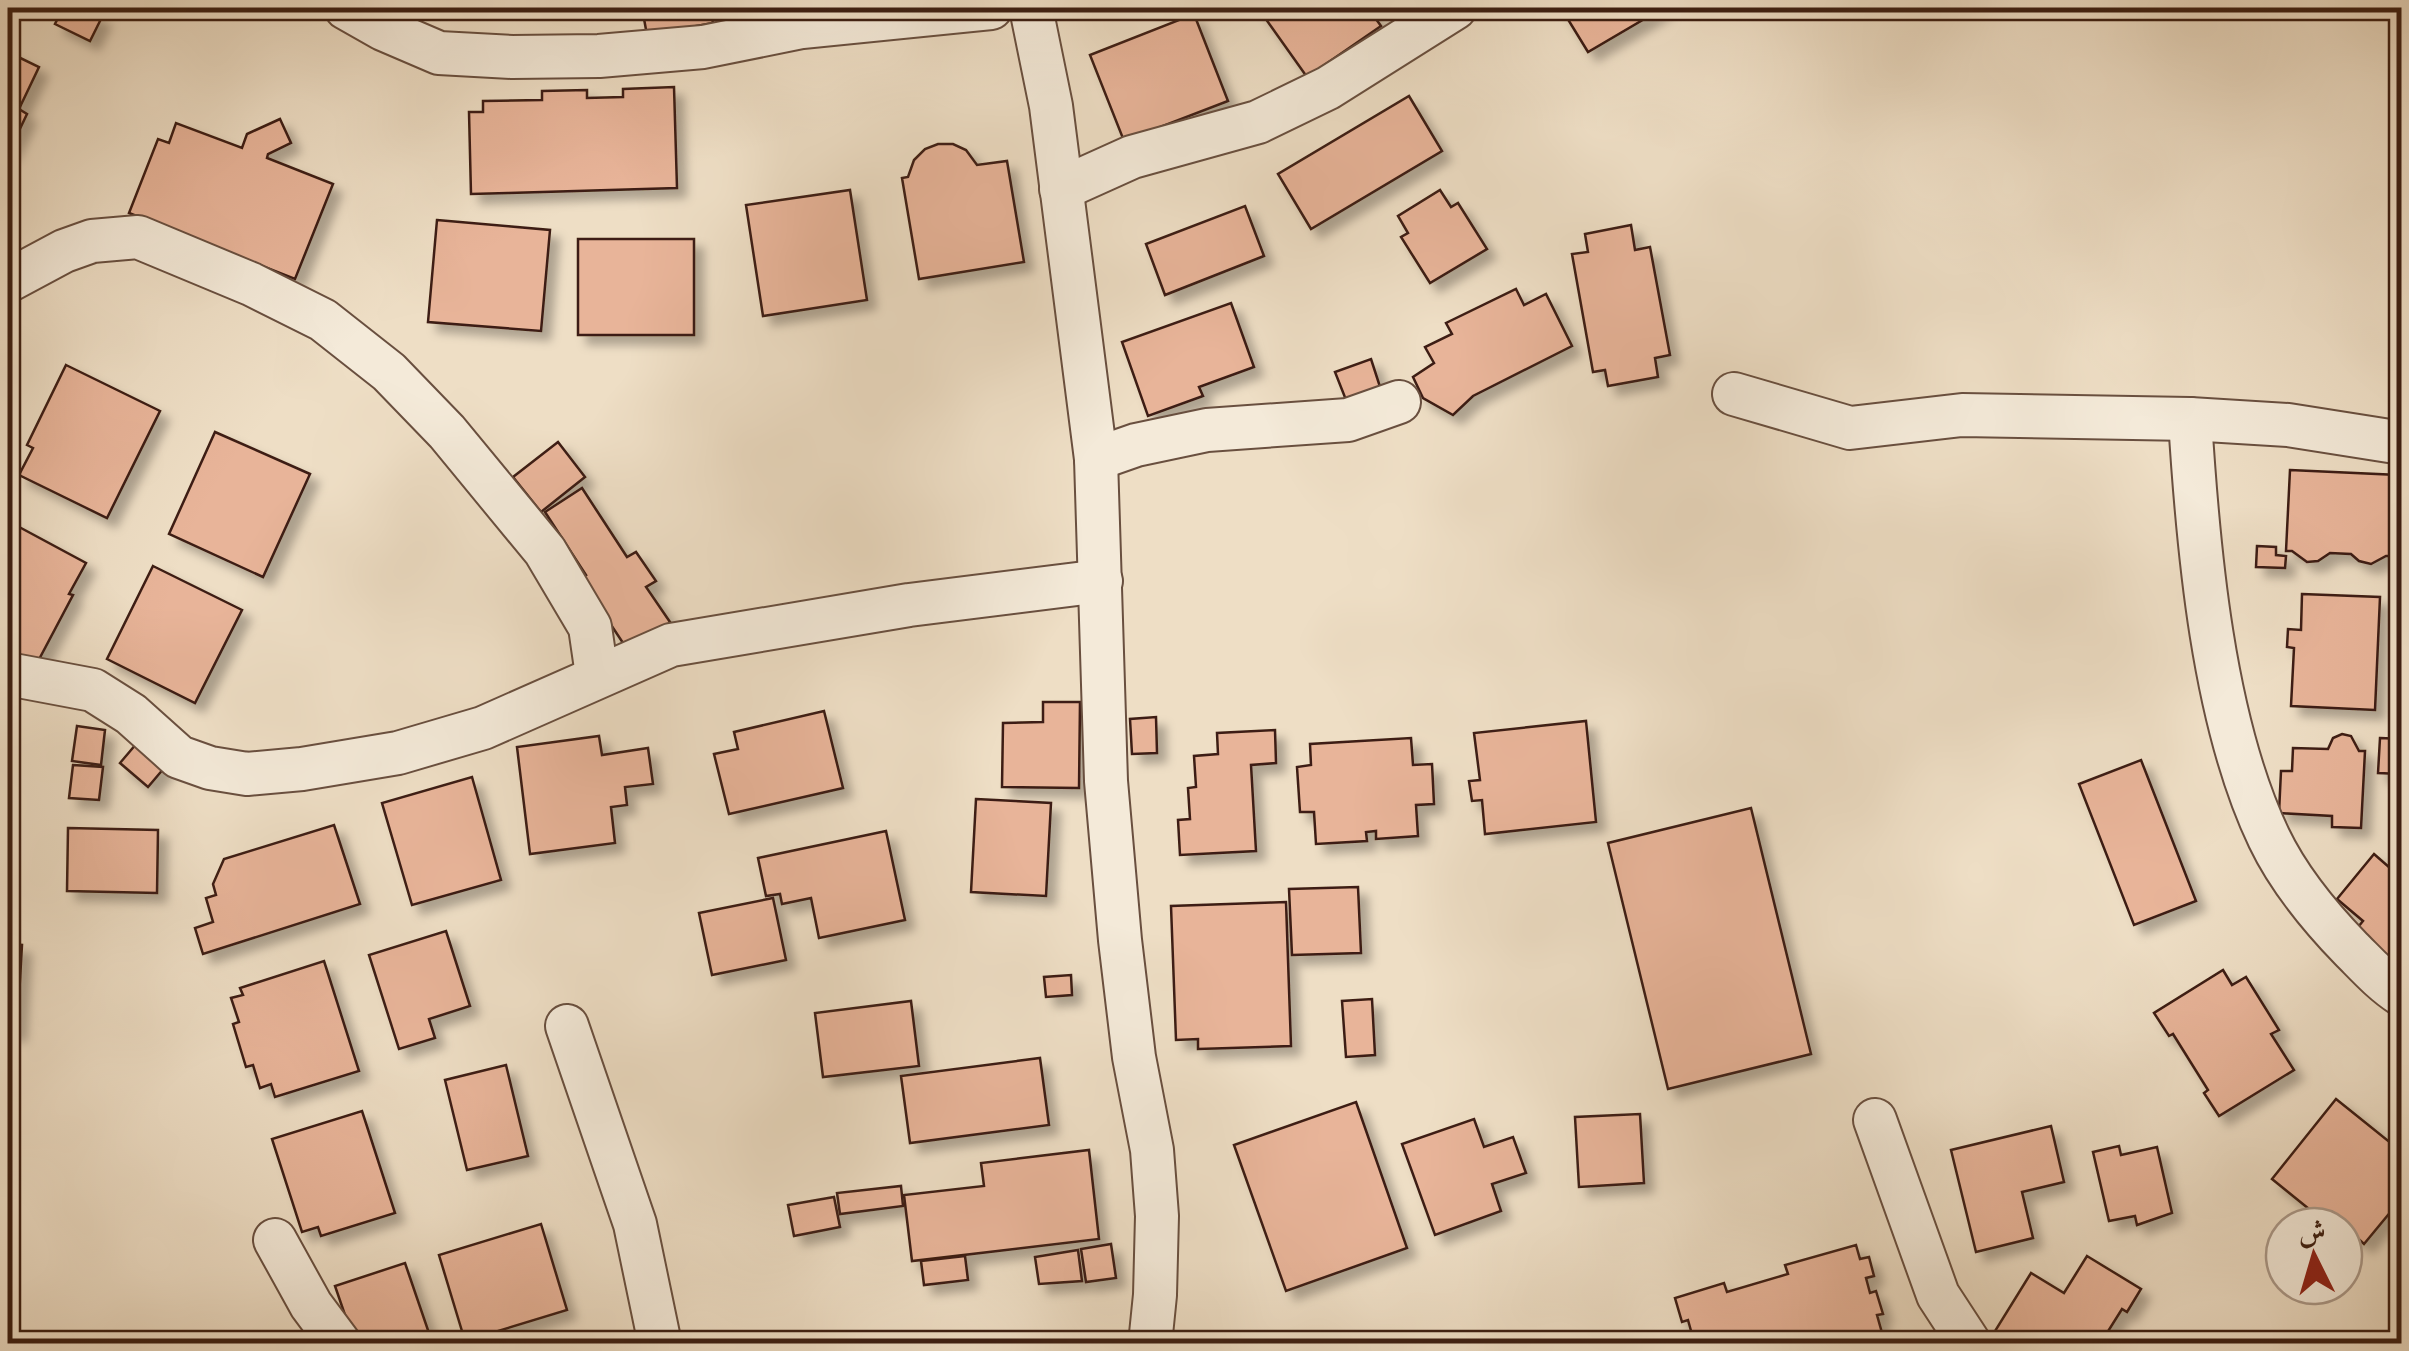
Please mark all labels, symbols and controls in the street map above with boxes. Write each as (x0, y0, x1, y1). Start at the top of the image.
north arrow (2264, 1206, 2364, 1306)
text: ش (2297, 1213, 2327, 1250)

